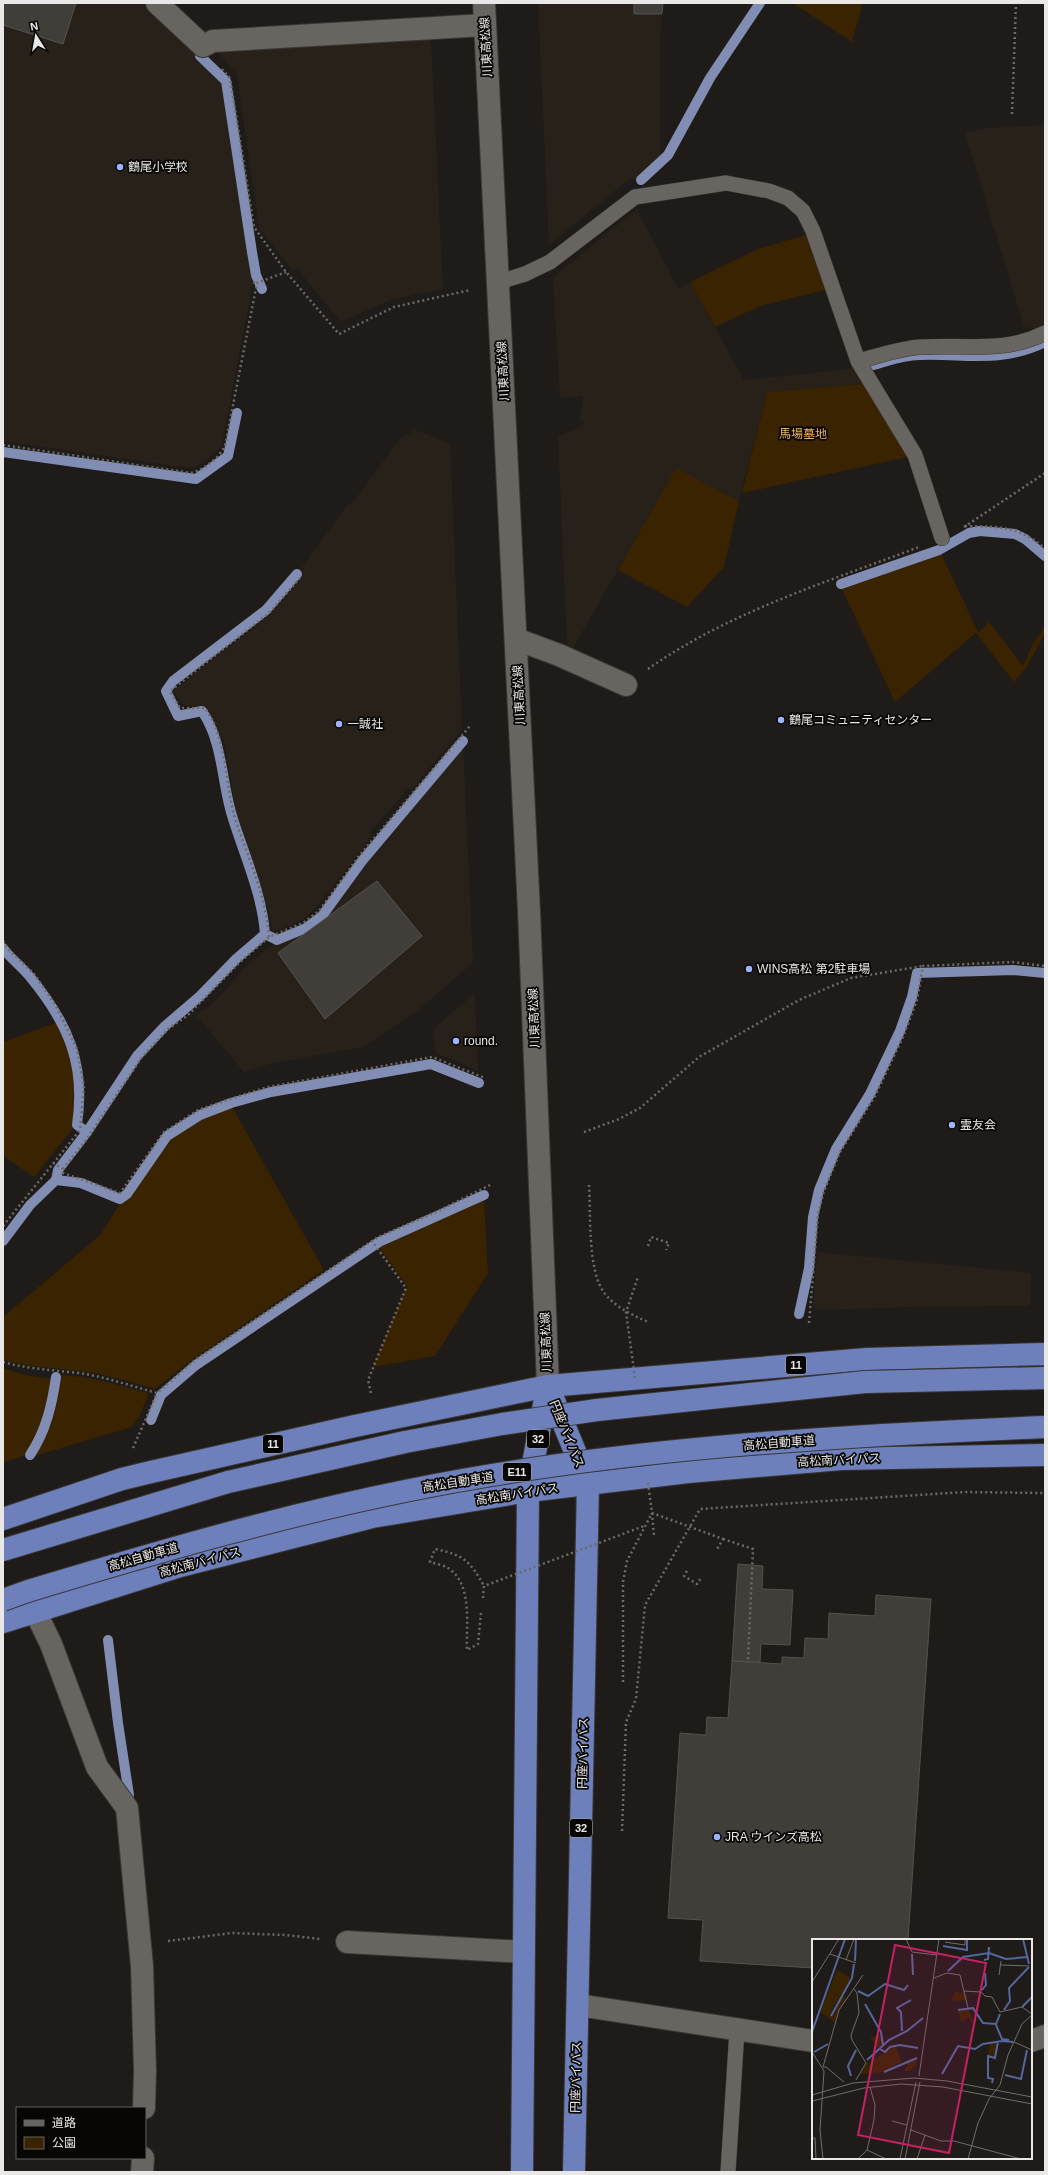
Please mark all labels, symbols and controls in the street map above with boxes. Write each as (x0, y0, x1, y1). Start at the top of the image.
north arrow (16, 16, 56, 56)
street label: 川東高松線 (477, 17, 495, 77)
text: N (29, 20, 39, 33)
place label: 鶴尾小学校 (128, 160, 188, 174)
marker: 鶴尾小学校 (115, 162, 125, 172)
street label: 川東高松線 (494, 341, 512, 401)
park label: 馬場墓地 (779, 427, 827, 441)
street label: 川東高松線 (510, 665, 528, 725)
place label: 鶴尾コミュニティセンター (789, 713, 932, 727)
marker: 鶴尾コミュニティセンター (776, 715, 786, 725)
place label: 一誠社 (347, 717, 383, 731)
marker: 一誠社 (334, 719, 344, 729)
place label: WINS高松 第2駐車場 (757, 962, 870, 976)
marker: WINS高松 第2駐車場 (744, 964, 754, 974)
street label: 川東高松線 (526, 988, 542, 1048)
place label: round. (464, 1034, 498, 1048)
marker: round. (451, 1036, 461, 1046)
place label: 霊友会 (960, 1118, 996, 1132)
marker: 霊友会 (947, 1120, 957, 1130)
street label: 川東高松線 (538, 1312, 554, 1372)
road number: 11 (786, 1356, 806, 1374)
street label: 円座バイパス (547, 1398, 587, 1470)
road number: 32 (527, 1430, 549, 1448)
street label: 高松自動車道 (743, 1433, 815, 1453)
road number: 11 (263, 1435, 283, 1453)
street label: 高松南バイパス (797, 1451, 881, 1469)
road number: E11 (503, 1463, 531, 1481)
street label: 高松自動車道 (421, 1469, 495, 1495)
street label: 高松南バイパス (475, 1481, 559, 1507)
street label: 高松自動車道 (106, 1540, 180, 1574)
street label: 高松南バイパス (158, 1544, 242, 1580)
street label: 円座バイパス (575, 1717, 591, 1789)
road number: 32 (570, 1819, 592, 1837)
place label: JRA ウインズ高松 (725, 1830, 822, 1844)
marker: JRA ウインズ高松 (712, 1832, 722, 1842)
inset map (812, 1939, 1032, 2159)
street label: 円座バイパス (568, 2041, 584, 2113)
legend (16, 2107, 146, 2159)
text: 道路 (52, 2116, 76, 2130)
text: 公園 (52, 2136, 76, 2150)

